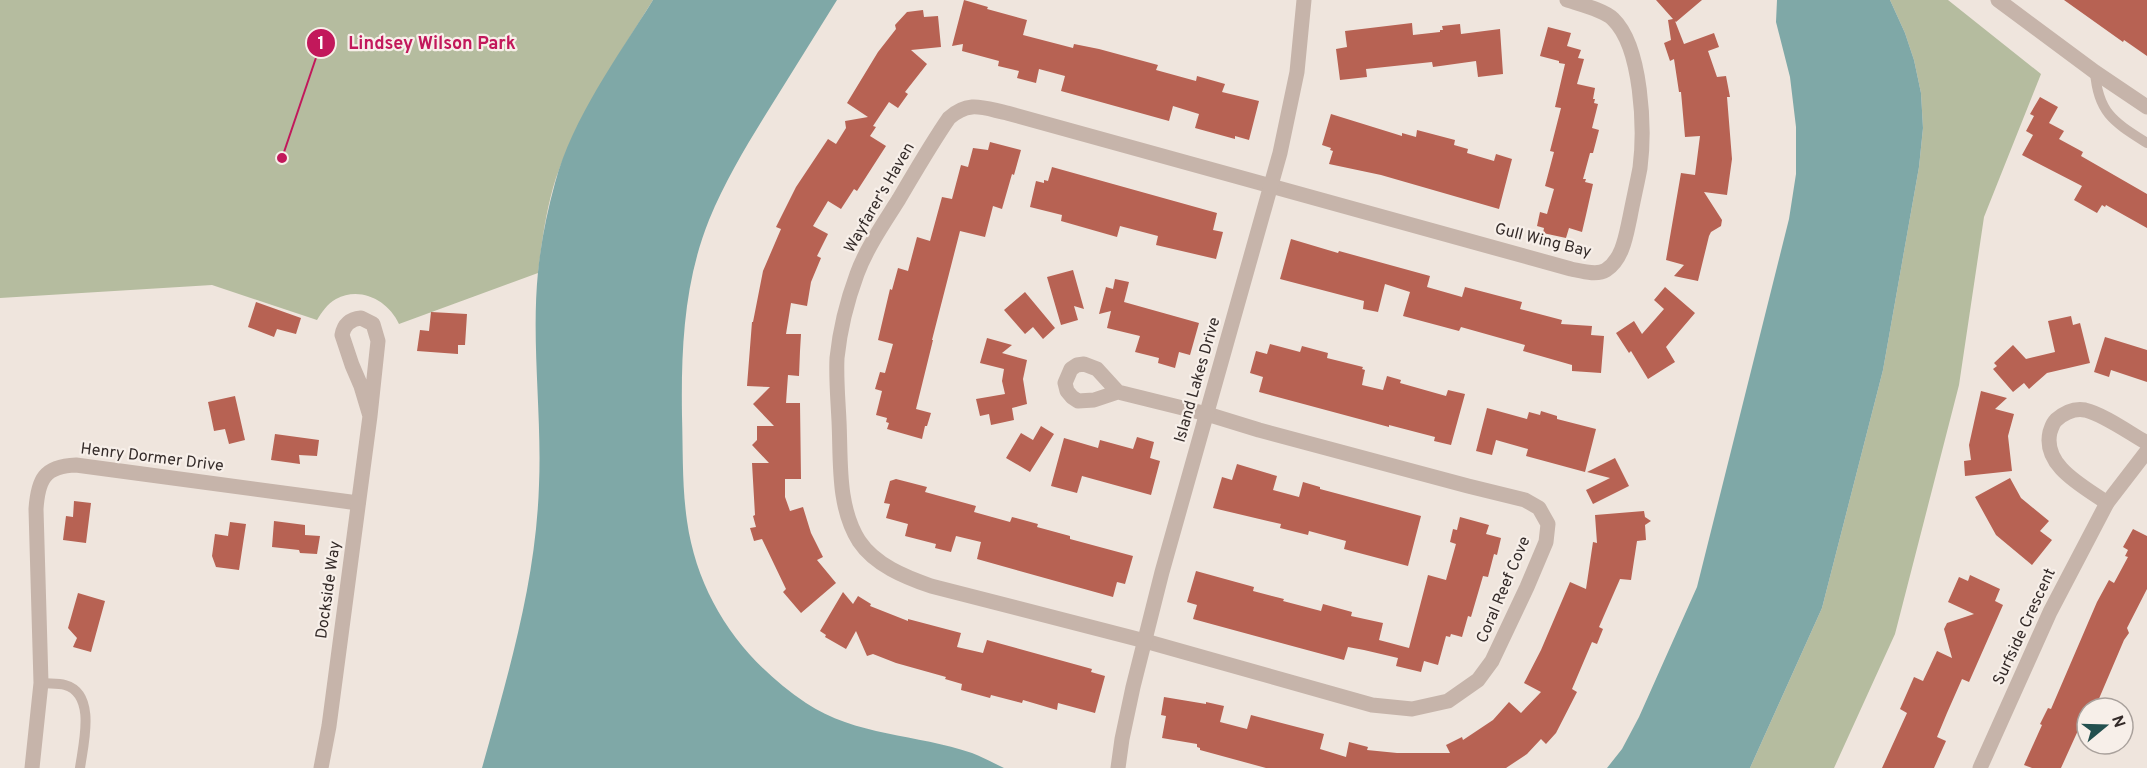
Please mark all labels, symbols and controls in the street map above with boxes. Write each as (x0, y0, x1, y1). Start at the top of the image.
callout: Lindsey Wilson Park (306, 25, 528, 61)
text: 1 (317, 33, 325, 56)
text: Lindsey Wilson Park (348, 33, 516, 56)
street label: Wayfarer's Haven (840, 139, 920, 257)
street label: Gull Wing Bay (1493, 219, 1593, 263)
street label: Island Lakes Drive (1171, 315, 1225, 445)
street label: Henry Dormer Drive (79, 439, 225, 477)
street label: Coral Reef Cove (1473, 534, 1535, 646)
street label: Dockside Way (312, 540, 346, 640)
street label: Surfside Crescent (1989, 565, 2061, 689)
north arrow (2075, 696, 2135, 756)
text: N (2106, 713, 2129, 730)

